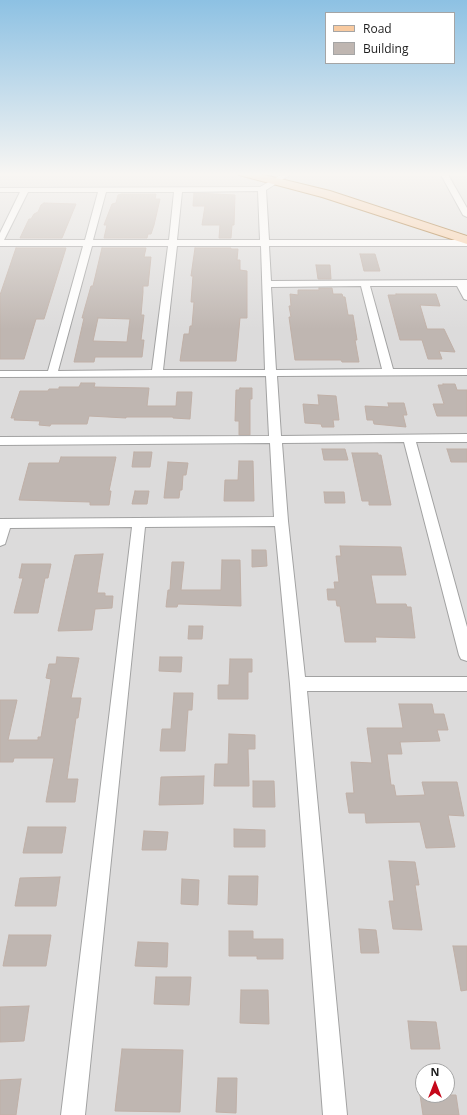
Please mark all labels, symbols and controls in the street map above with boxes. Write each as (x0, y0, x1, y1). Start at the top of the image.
legend (325, 12, 455, 64)
text: Road (363, 20, 392, 37)
text: Building (363, 40, 408, 57)
north arrow (415, 1063, 455, 1103)
text: N (431, 1064, 439, 1079)

